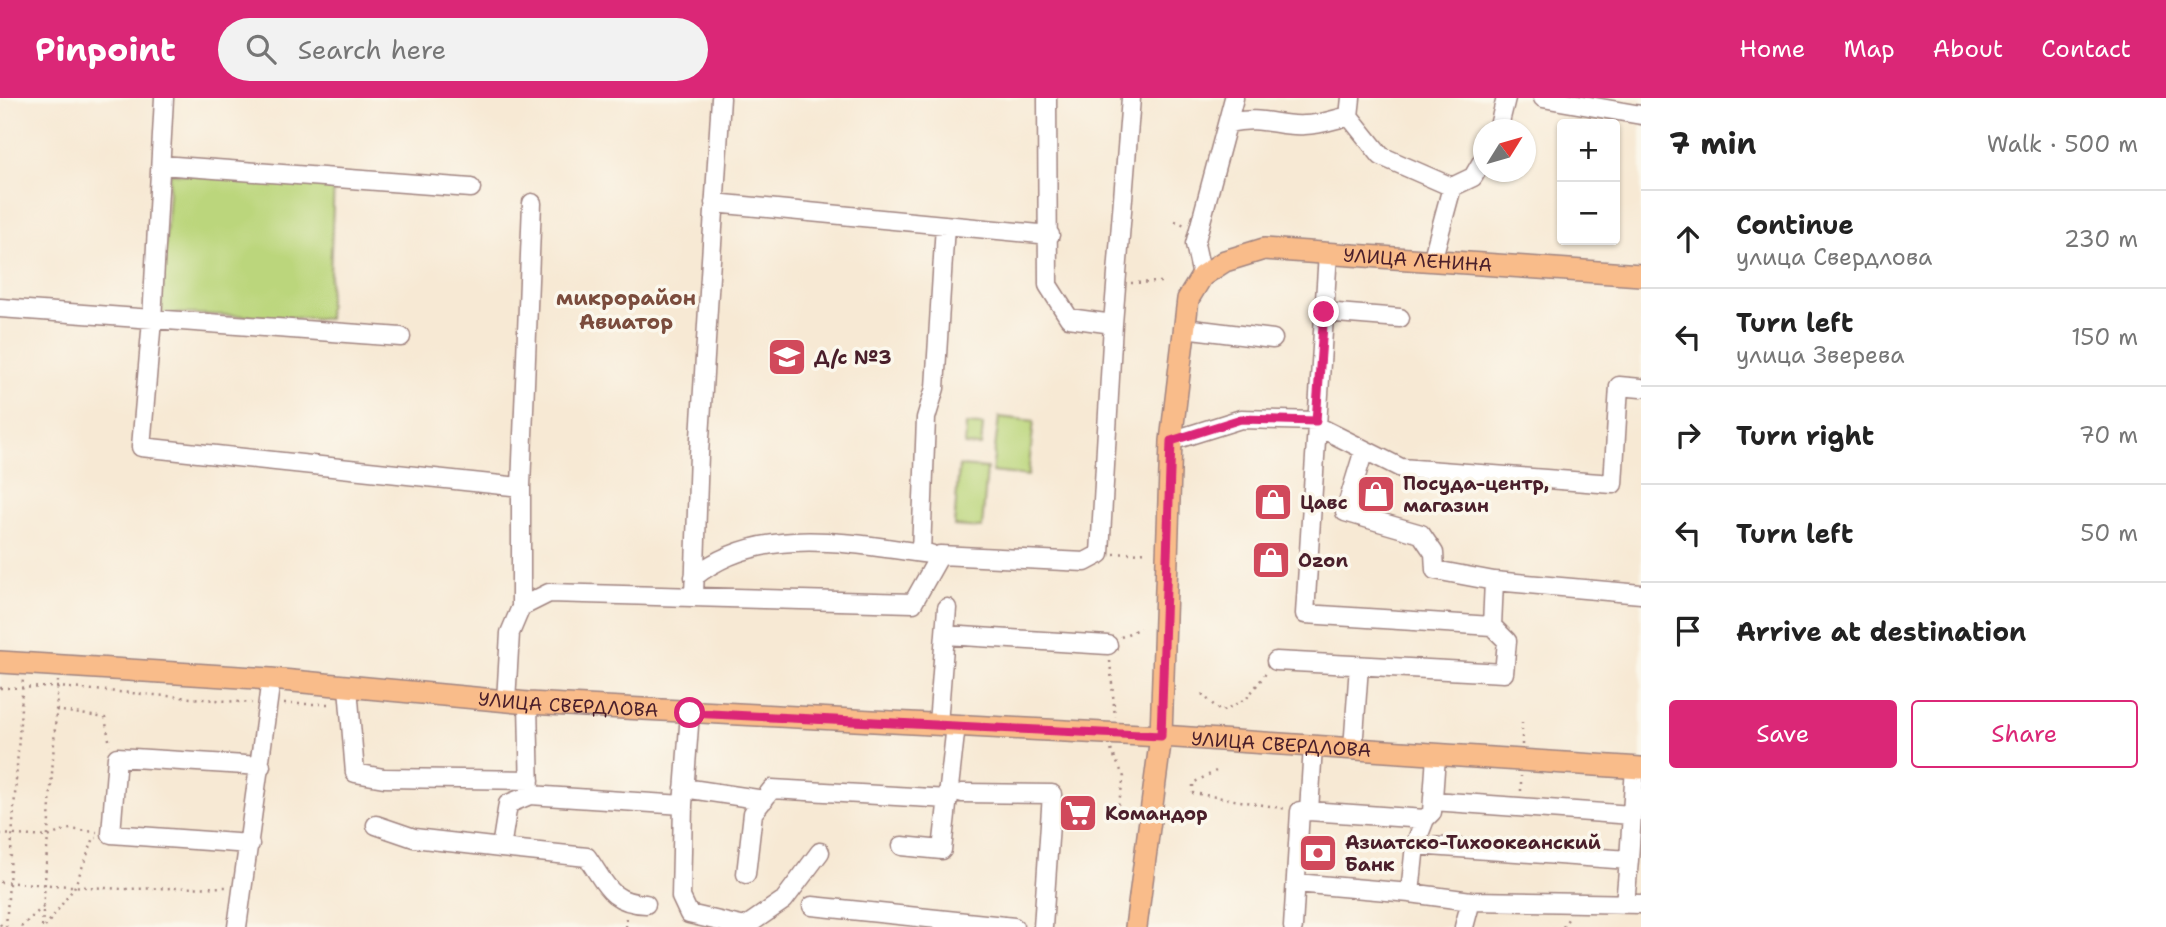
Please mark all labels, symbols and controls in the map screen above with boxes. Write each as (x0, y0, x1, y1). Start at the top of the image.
search box (218, 18, 708, 81)
text: Pinpoint (35, 27, 176, 72)
icon: search (242, 30, 280, 68)
text: Search here (298, 32, 446, 67)
text: Home (1739, 33, 1805, 65)
text: Map (1843, 33, 1895, 65)
text: About (1933, 33, 2003, 65)
text: Contact (2041, 33, 2131, 65)
north arrow (1473, 119, 1536, 182)
map controls (1557, 119, 1620, 245)
button: + (1557, 119, 1620, 182)
text: 7 min (1669, 123, 1756, 164)
text: Walk · 500 m (1987, 129, 2138, 159)
button: − (1557, 182, 1620, 245)
text: Continue (1736, 207, 1854, 242)
icon: ahead (1669, 220, 1707, 258)
text: 230 m (2064, 224, 2138, 254)
street label: УЛИЦА ЛЕНИНА (1342, 242, 1493, 277)
text: улица Свердлова (1736, 242, 1932, 272)
district label: микрорайон Авиатор (556, 284, 696, 336)
route end (1308, 296, 1339, 327)
text: Turn left (1736, 305, 1853, 340)
icon: left (1669, 318, 1707, 356)
text: 150 m (2071, 322, 2138, 352)
school or university icon: Д/с №3 (766, 336, 808, 378)
text: улица Зверева (1736, 340, 1904, 370)
place label: Д/с №3 (814, 345, 891, 370)
icon: right (1669, 416, 1707, 454)
text: Turn right (1736, 418, 1874, 453)
text: 70 m (2079, 420, 2138, 450)
place label: Посуда-центр, магазин (1403, 471, 1549, 518)
shop icon: Посуда-центр, магазин (1355, 473, 1397, 515)
shop icon: Цавс (1252, 481, 1294, 523)
place label: Цавс (1300, 490, 1348, 515)
icon: left (1669, 514, 1707, 552)
text: Turn left (1736, 516, 1853, 551)
text: 50 m (2080, 518, 2138, 548)
shop icon: Ozon (1250, 539, 1292, 581)
place label: Ozon (1298, 548, 1348, 573)
icon: arrive (1669, 612, 1707, 650)
text: Arrive at destination (1736, 614, 2026, 649)
street label: УЛИЦА СВЕРДЛОВА (477, 686, 659, 722)
route start (674, 697, 705, 728)
button: Save (1669, 700, 1897, 768)
button: Share (1911, 700, 2138, 768)
street label: УЛИЦА СВЕРДЛОВА (1190, 726, 1372, 763)
supermarket icon: Командор (1057, 792, 1099, 834)
place label: Командор (1105, 801, 1208, 826)
place label: Азиатско-Тихоокеанский Банк (1345, 830, 1601, 877)
bank icon: Азиатско-Тихоокеанский Банк (1297, 832, 1339, 874)

